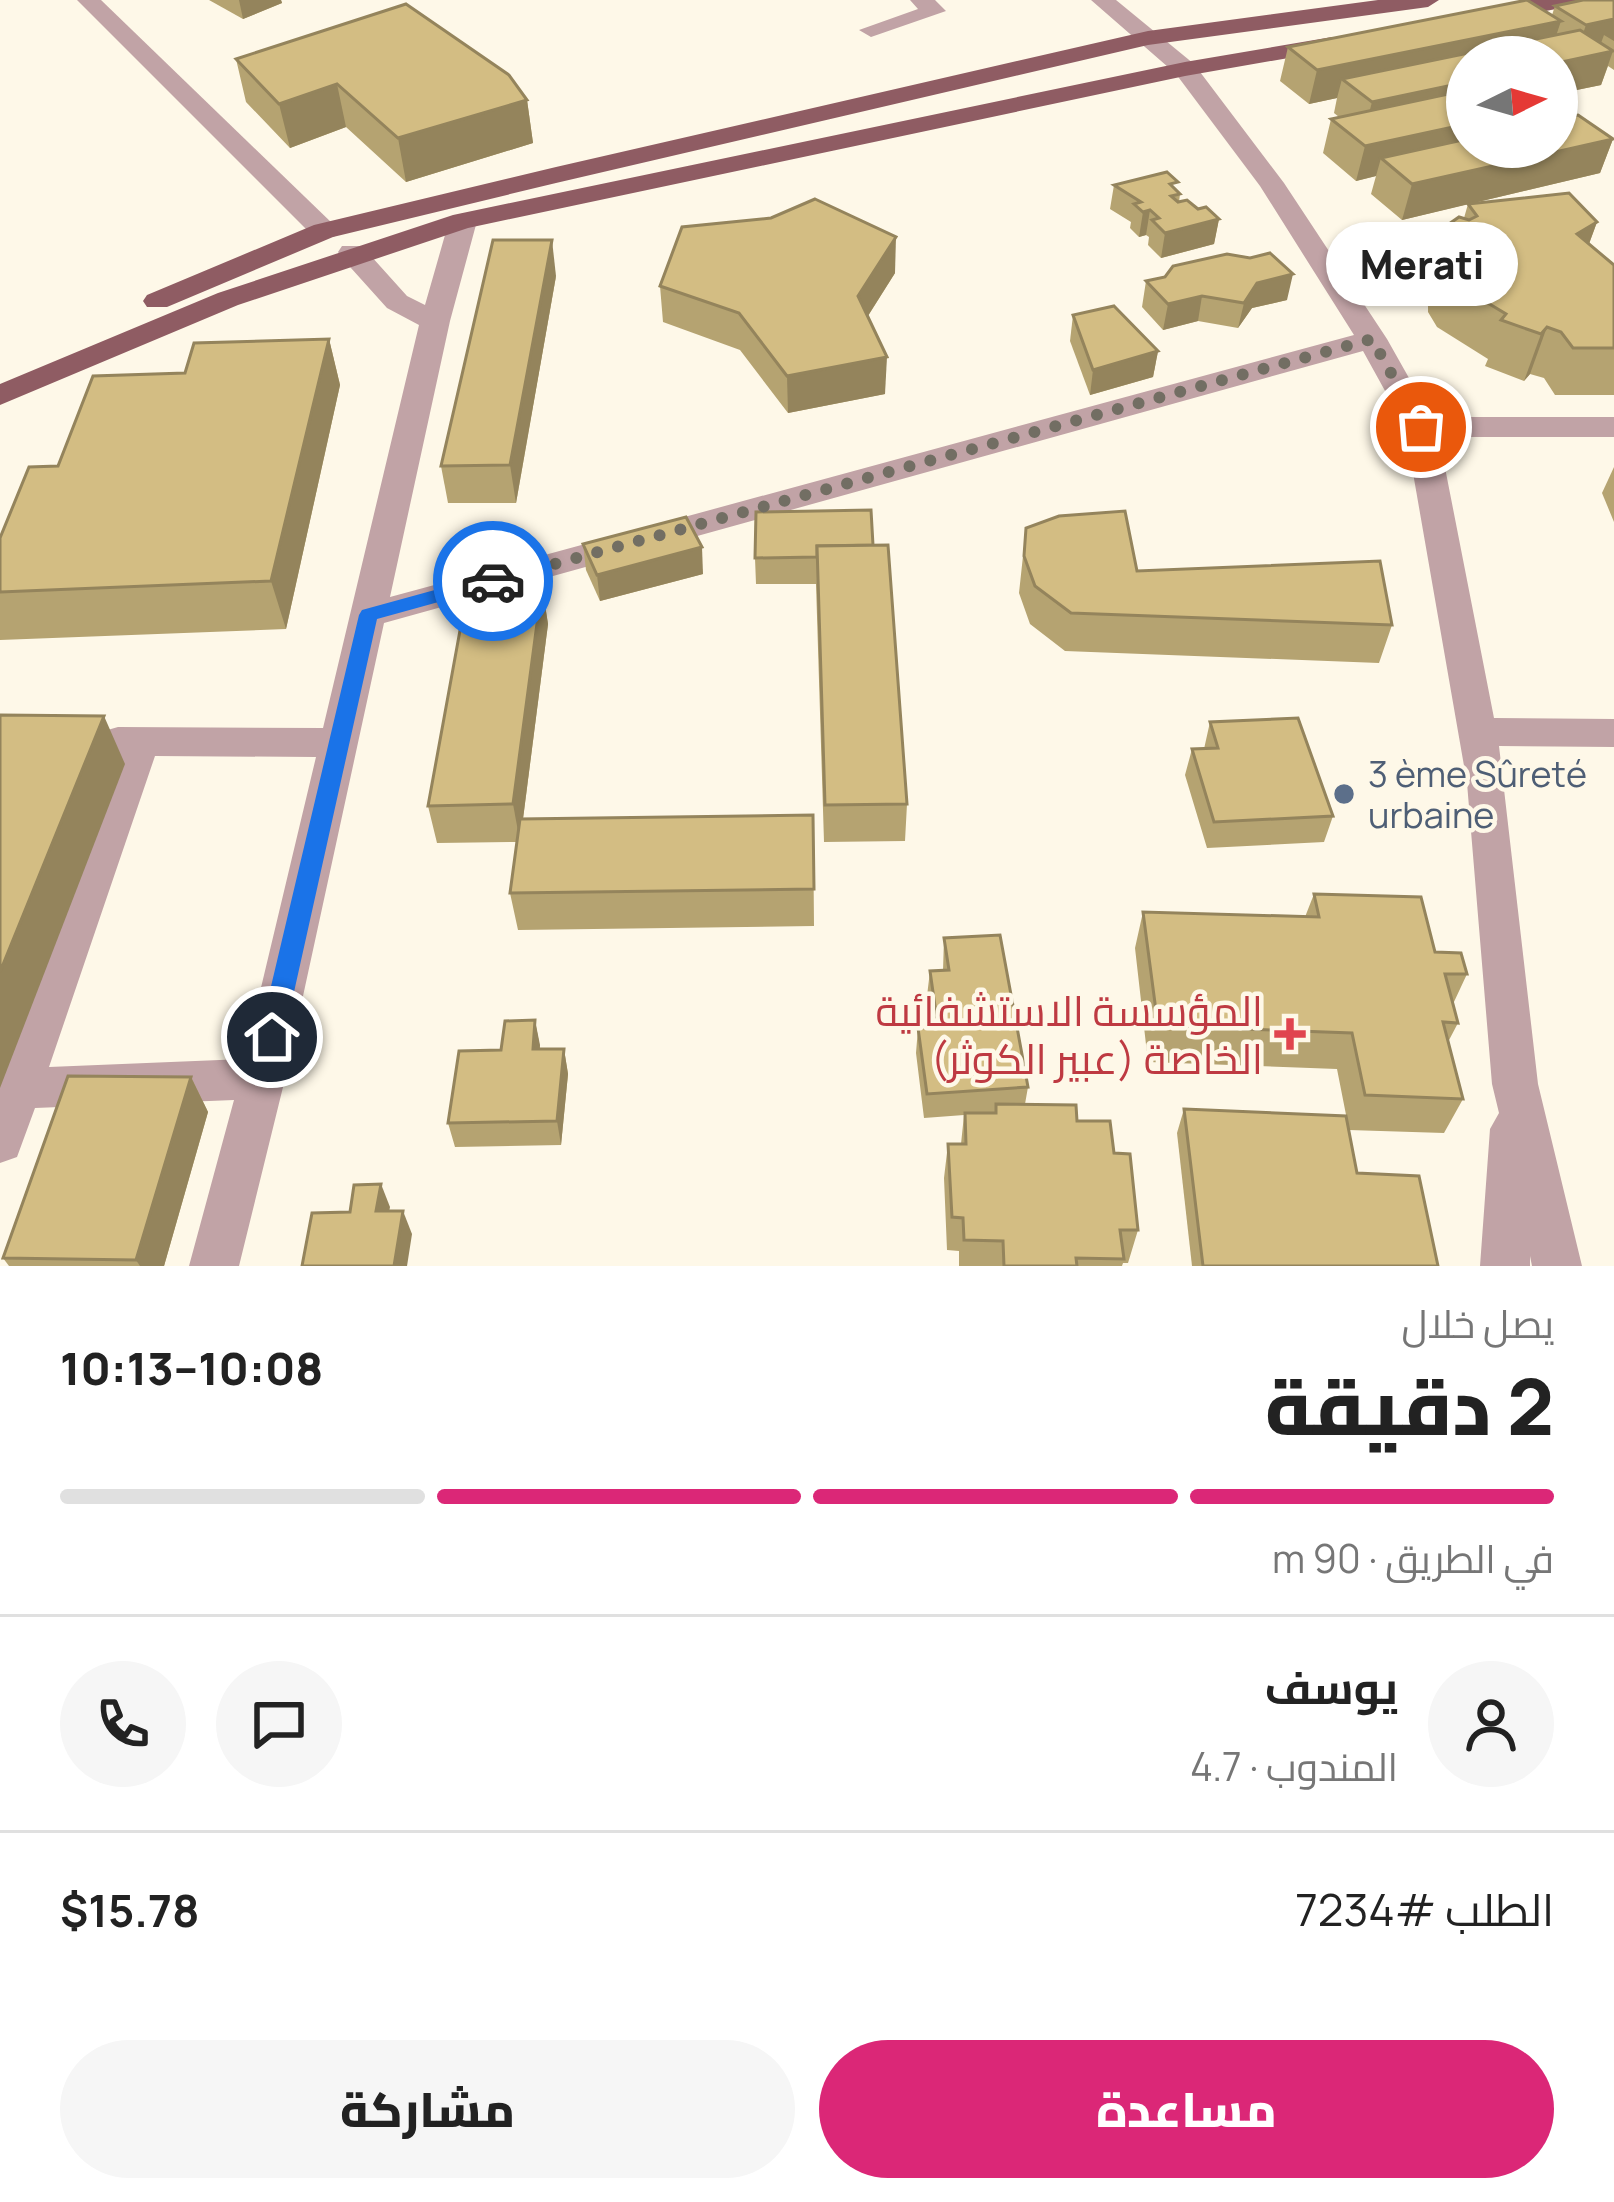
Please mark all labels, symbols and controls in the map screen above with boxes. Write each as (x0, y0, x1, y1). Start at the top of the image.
north arrow (1446, 36, 1578, 168)
map controls (1446, 36, 1578, 168)
callout: Merati (1325, 223, 1517, 307)
text: Merati (1360, 237, 1484, 291)
pin (1370, 376, 1472, 478)
icon: bag (1388, 394, 1454, 460)
courier (433, 521, 553, 641)
icon: car (460, 548, 526, 614)
place label: 3 ème Sûreté urbaine (1368, 749, 1587, 839)
marker: 3 ème Sûreté urbaine (1331, 781, 1357, 807)
place label: المؤسسة الاستشفائية الخاصة (عبير الكوثر) (875, 981, 1263, 1087)
pin (221, 986, 323, 1088)
icon: home (239, 1004, 305, 1070)
marker: المؤسسة الاستشفائية الخاصة (عبير الكوثر) (1274, 1018, 1306, 1050)
text: يصل خلال (1401, 1296, 1554, 1350)
text: 10:08–10:13 (60, 1337, 323, 1399)
text: 2 دقيقة (1265, 1352, 1554, 1458)
text: في الطريق · 90 m (1272, 1531, 1554, 1585)
text: يوسف (1264, 1656, 1398, 1718)
button: phone (60, 1661, 186, 1787)
button: chat (216, 1661, 342, 1787)
button: person (1428, 1661, 1554, 1787)
text: المندوب · 4.7 (1190, 1739, 1398, 1793)
text: الطلب #7234 (1295, 1878, 1554, 1940)
text: $15.78 (60, 1879, 200, 1941)
button: مشاركة (60, 2040, 795, 2178)
button: مساعدة (819, 2040, 1554, 2178)

